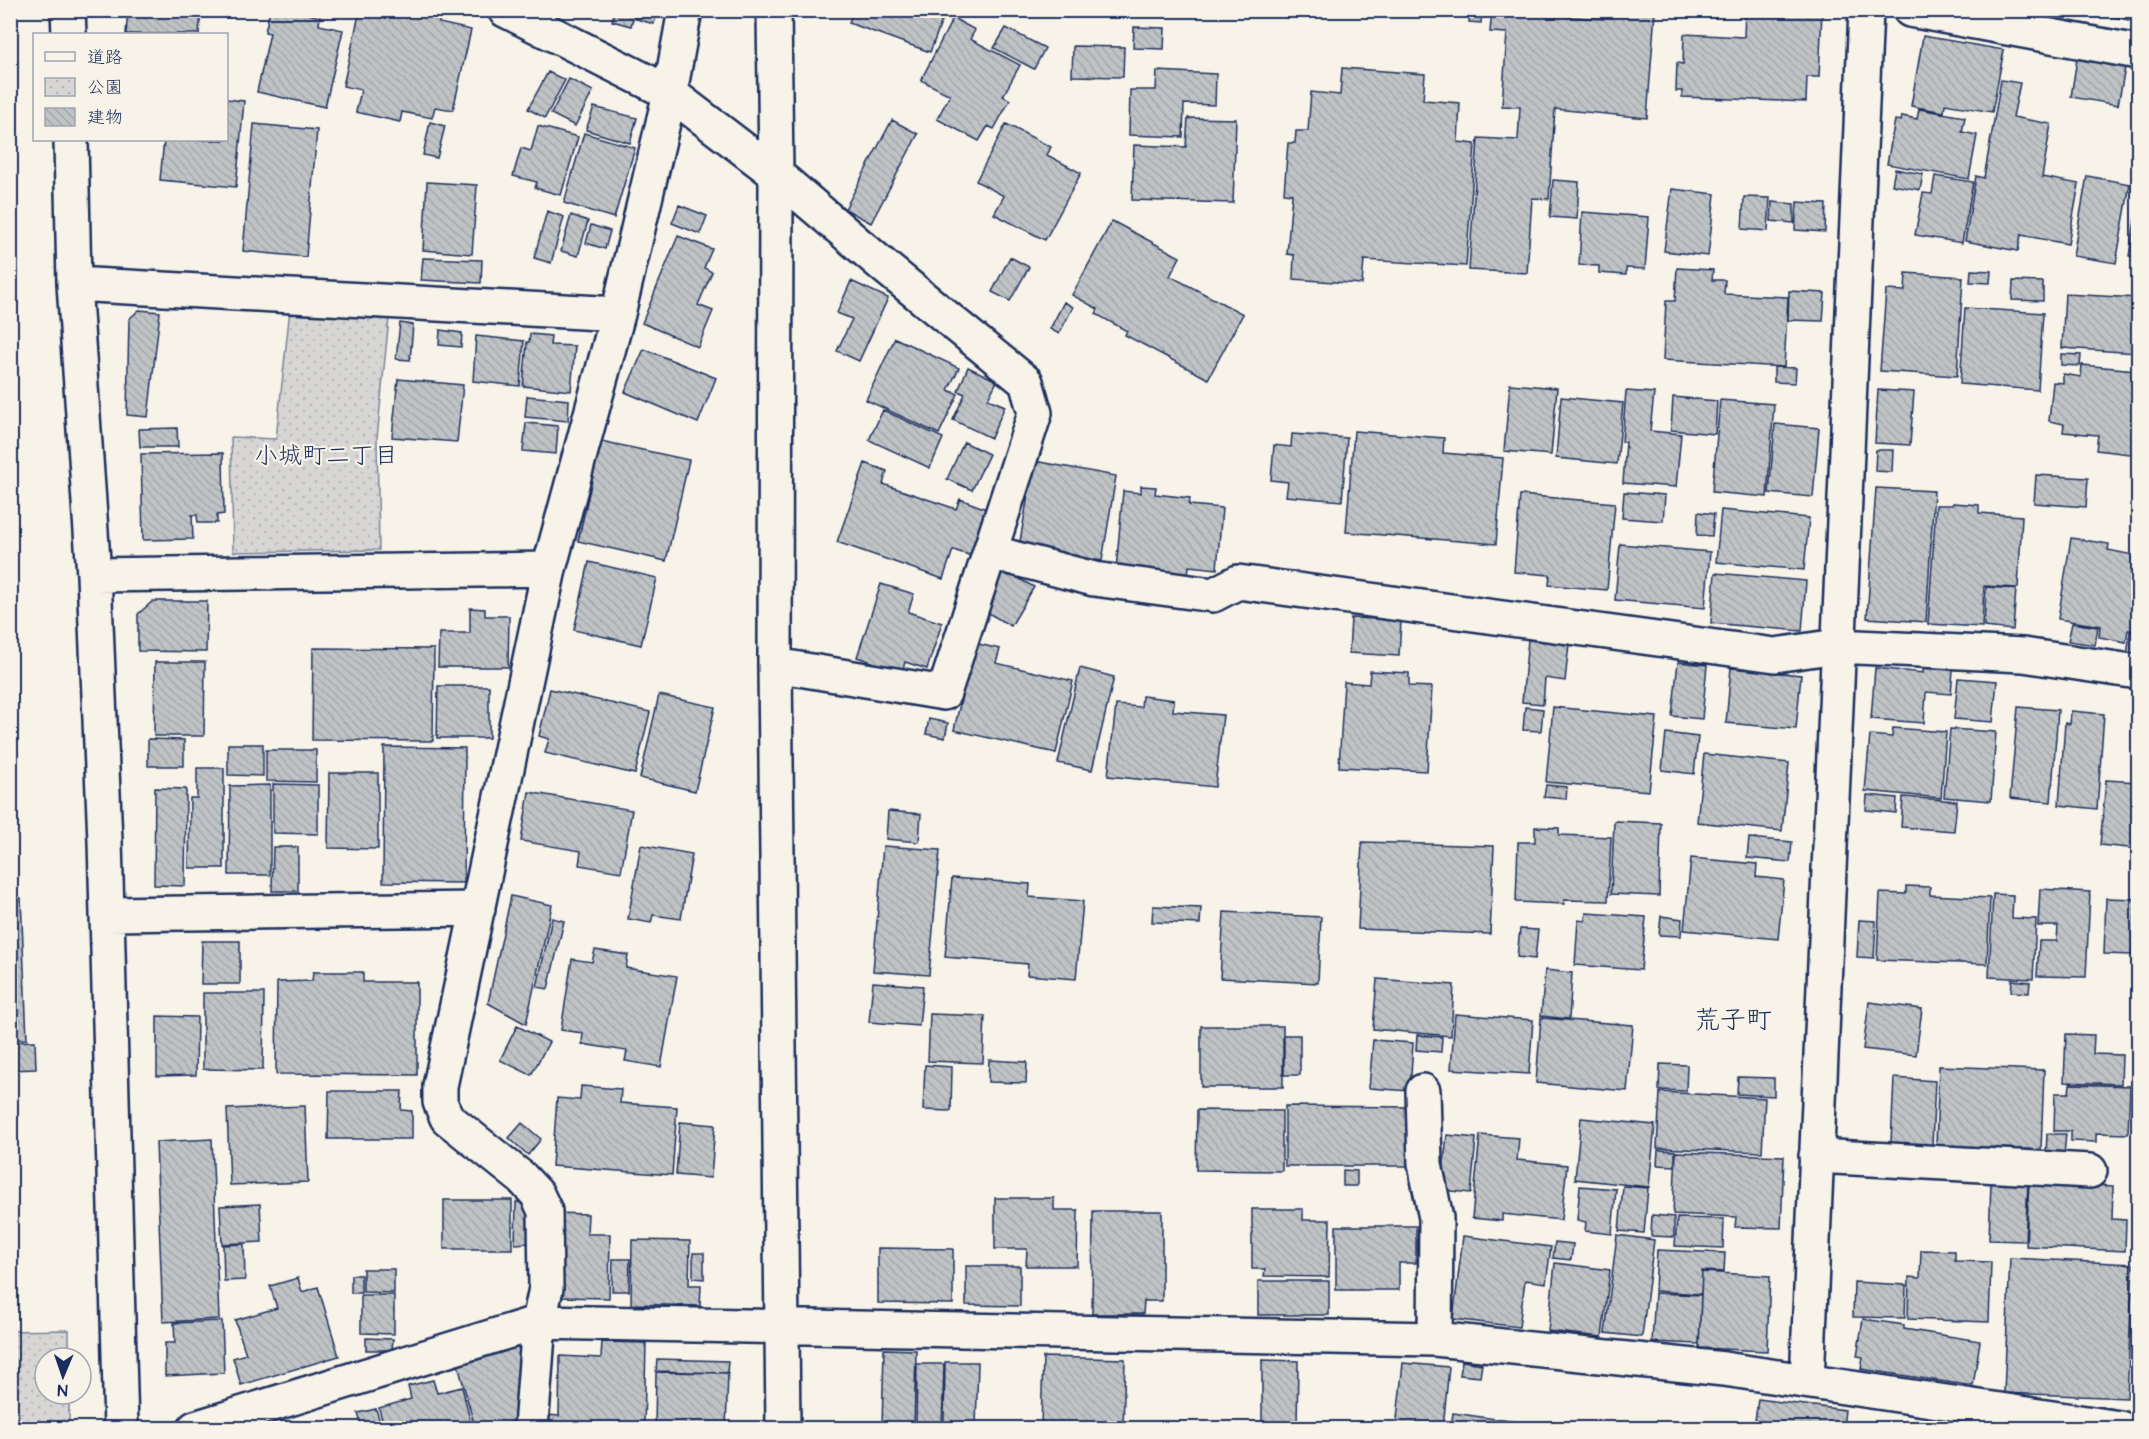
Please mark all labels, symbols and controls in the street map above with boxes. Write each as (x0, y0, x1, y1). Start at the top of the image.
legend (33, 33, 228, 141)
text: 道路 (87, 45, 123, 70)
text: 公園 (87, 75, 123, 100)
text: 建物 (87, 105, 123, 130)
district label: 小城町二丁目 (254, 439, 398, 473)
district label: 荒子町 (1694, 1002, 1772, 1038)
north arrow (33, 1346, 93, 1406)
text: N (57, 1379, 68, 1401)

